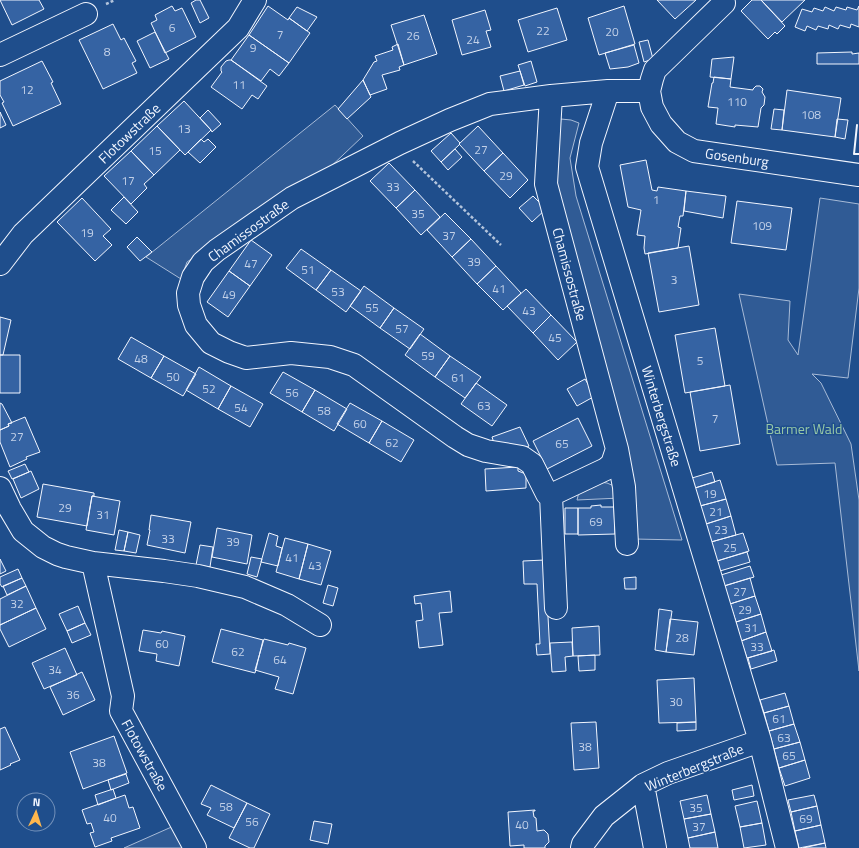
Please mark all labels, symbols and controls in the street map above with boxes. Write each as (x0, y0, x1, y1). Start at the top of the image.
house number: 6 (169, 18, 176, 37)
house number: 22 (536, 21, 550, 40)
house number: 20 (605, 22, 619, 41)
house number: 7 (277, 25, 283, 44)
house number: 26 (406, 26, 420, 45)
house number: 24 (466, 30, 480, 49)
house number: 9 (250, 38, 257, 57)
house number: 8 (104, 42, 111, 61)
house number: 11 (232, 75, 246, 94)
house number: 12 (20, 80, 34, 99)
house number: 110 (727, 92, 747, 111)
street label: Flotowstraße (93, 98, 165, 168)
house number: 108 (801, 105, 821, 124)
house number: 13 (177, 119, 191, 138)
house number: 27 (474, 140, 488, 159)
house number: 15 (148, 141, 162, 160)
street label: Gosenburg (704, 142, 770, 172)
house number: 29 (499, 166, 513, 185)
house number: 17 (121, 171, 135, 190)
house number: 33 (386, 177, 400, 196)
house number: 1 (653, 190, 659, 209)
street label: Chamissostraße (203, 193, 293, 267)
house number: 35 (411, 204, 425, 223)
house number: 109 (752, 216, 772, 235)
house number: 19 (80, 223, 94, 242)
street label: Chamissostraße (547, 225, 593, 323)
house number: 37 (442, 226, 456, 245)
house number: 39 (467, 252, 481, 271)
house number: 47 (244, 254, 258, 273)
house number: 51 (301, 260, 315, 279)
house number: 3 (671, 270, 677, 289)
house number: 41 (492, 279, 506, 298)
house number: 53 (331, 282, 345, 301)
house number: 49 (222, 285, 236, 304)
house number: 55 (365, 298, 379, 317)
house number: 43 (522, 301, 536, 320)
house number: 57 (395, 319, 409, 338)
house number: 45 (548, 328, 562, 347)
house number: 59 (421, 346, 435, 365)
house number: 48 (134, 349, 148, 368)
house number: 5 (697, 351, 704, 370)
street label: Winterbergstraße (637, 363, 687, 469)
house number: 50 (166, 367, 180, 386)
house number: 61 (451, 368, 465, 387)
house number: 52 (202, 379, 216, 398)
house number: 56 (285, 383, 299, 402)
house number: 63 (477, 396, 491, 415)
house number: 54 (234, 398, 248, 417)
house number: 58 (317, 401, 331, 420)
house number: 7 (712, 409, 718, 428)
house number: 60 (353, 414, 367, 433)
park label: Barmer Wald (765, 418, 843, 439)
house number: 27 (10, 427, 24, 446)
house number: 62 (385, 433, 399, 452)
house number: 65 (555, 434, 569, 453)
house number: 19 (703, 484, 717, 503)
house number: 29 (58, 498, 72, 517)
house number: 21 (709, 502, 723, 521)
house number: 31 (96, 505, 110, 524)
house number: 69 (589, 512, 603, 531)
house number: 23 (714, 520, 728, 539)
house number: 33 (161, 529, 175, 548)
house number: 39 (226, 532, 240, 551)
house number: 25 (723, 538, 737, 557)
house number: 41 (285, 548, 299, 567)
house number: 43 (308, 556, 322, 575)
house number: 27 (733, 582, 747, 601)
house number: 32 (10, 594, 24, 613)
house number: 29 (738, 600, 752, 619)
house number: 31 (744, 618, 758, 637)
house number: 28 (675, 628, 689, 647)
house number: 60 (155, 634, 169, 653)
house number: 33 (750, 637, 764, 656)
house number: 62 (231, 642, 245, 661)
house number: 64 (273, 650, 287, 669)
house number: 34 (48, 660, 62, 679)
house number: 36 (66, 685, 80, 704)
house number: 30 (669, 692, 683, 711)
house number: 61 (772, 709, 786, 728)
street label: Flotowstraße (117, 715, 173, 795)
house number: 63 (777, 728, 791, 747)
house number: 38 (578, 737, 592, 756)
street label: Winterbergstraße (642, 738, 746, 796)
house number: 65 (782, 746, 796, 765)
house number: 38 (92, 753, 106, 772)
north arrow (16, 792, 56, 832)
text: N (32, 794, 41, 810)
house number: 58 (219, 797, 233, 816)
house number: 35 (689, 798, 703, 817)
house number: 40 (103, 808, 117, 827)
house number: 69 (799, 809, 813, 828)
house number: 56 (245, 812, 259, 831)
house number: 40 (515, 815, 529, 834)
house number: 37 (692, 817, 706, 836)

